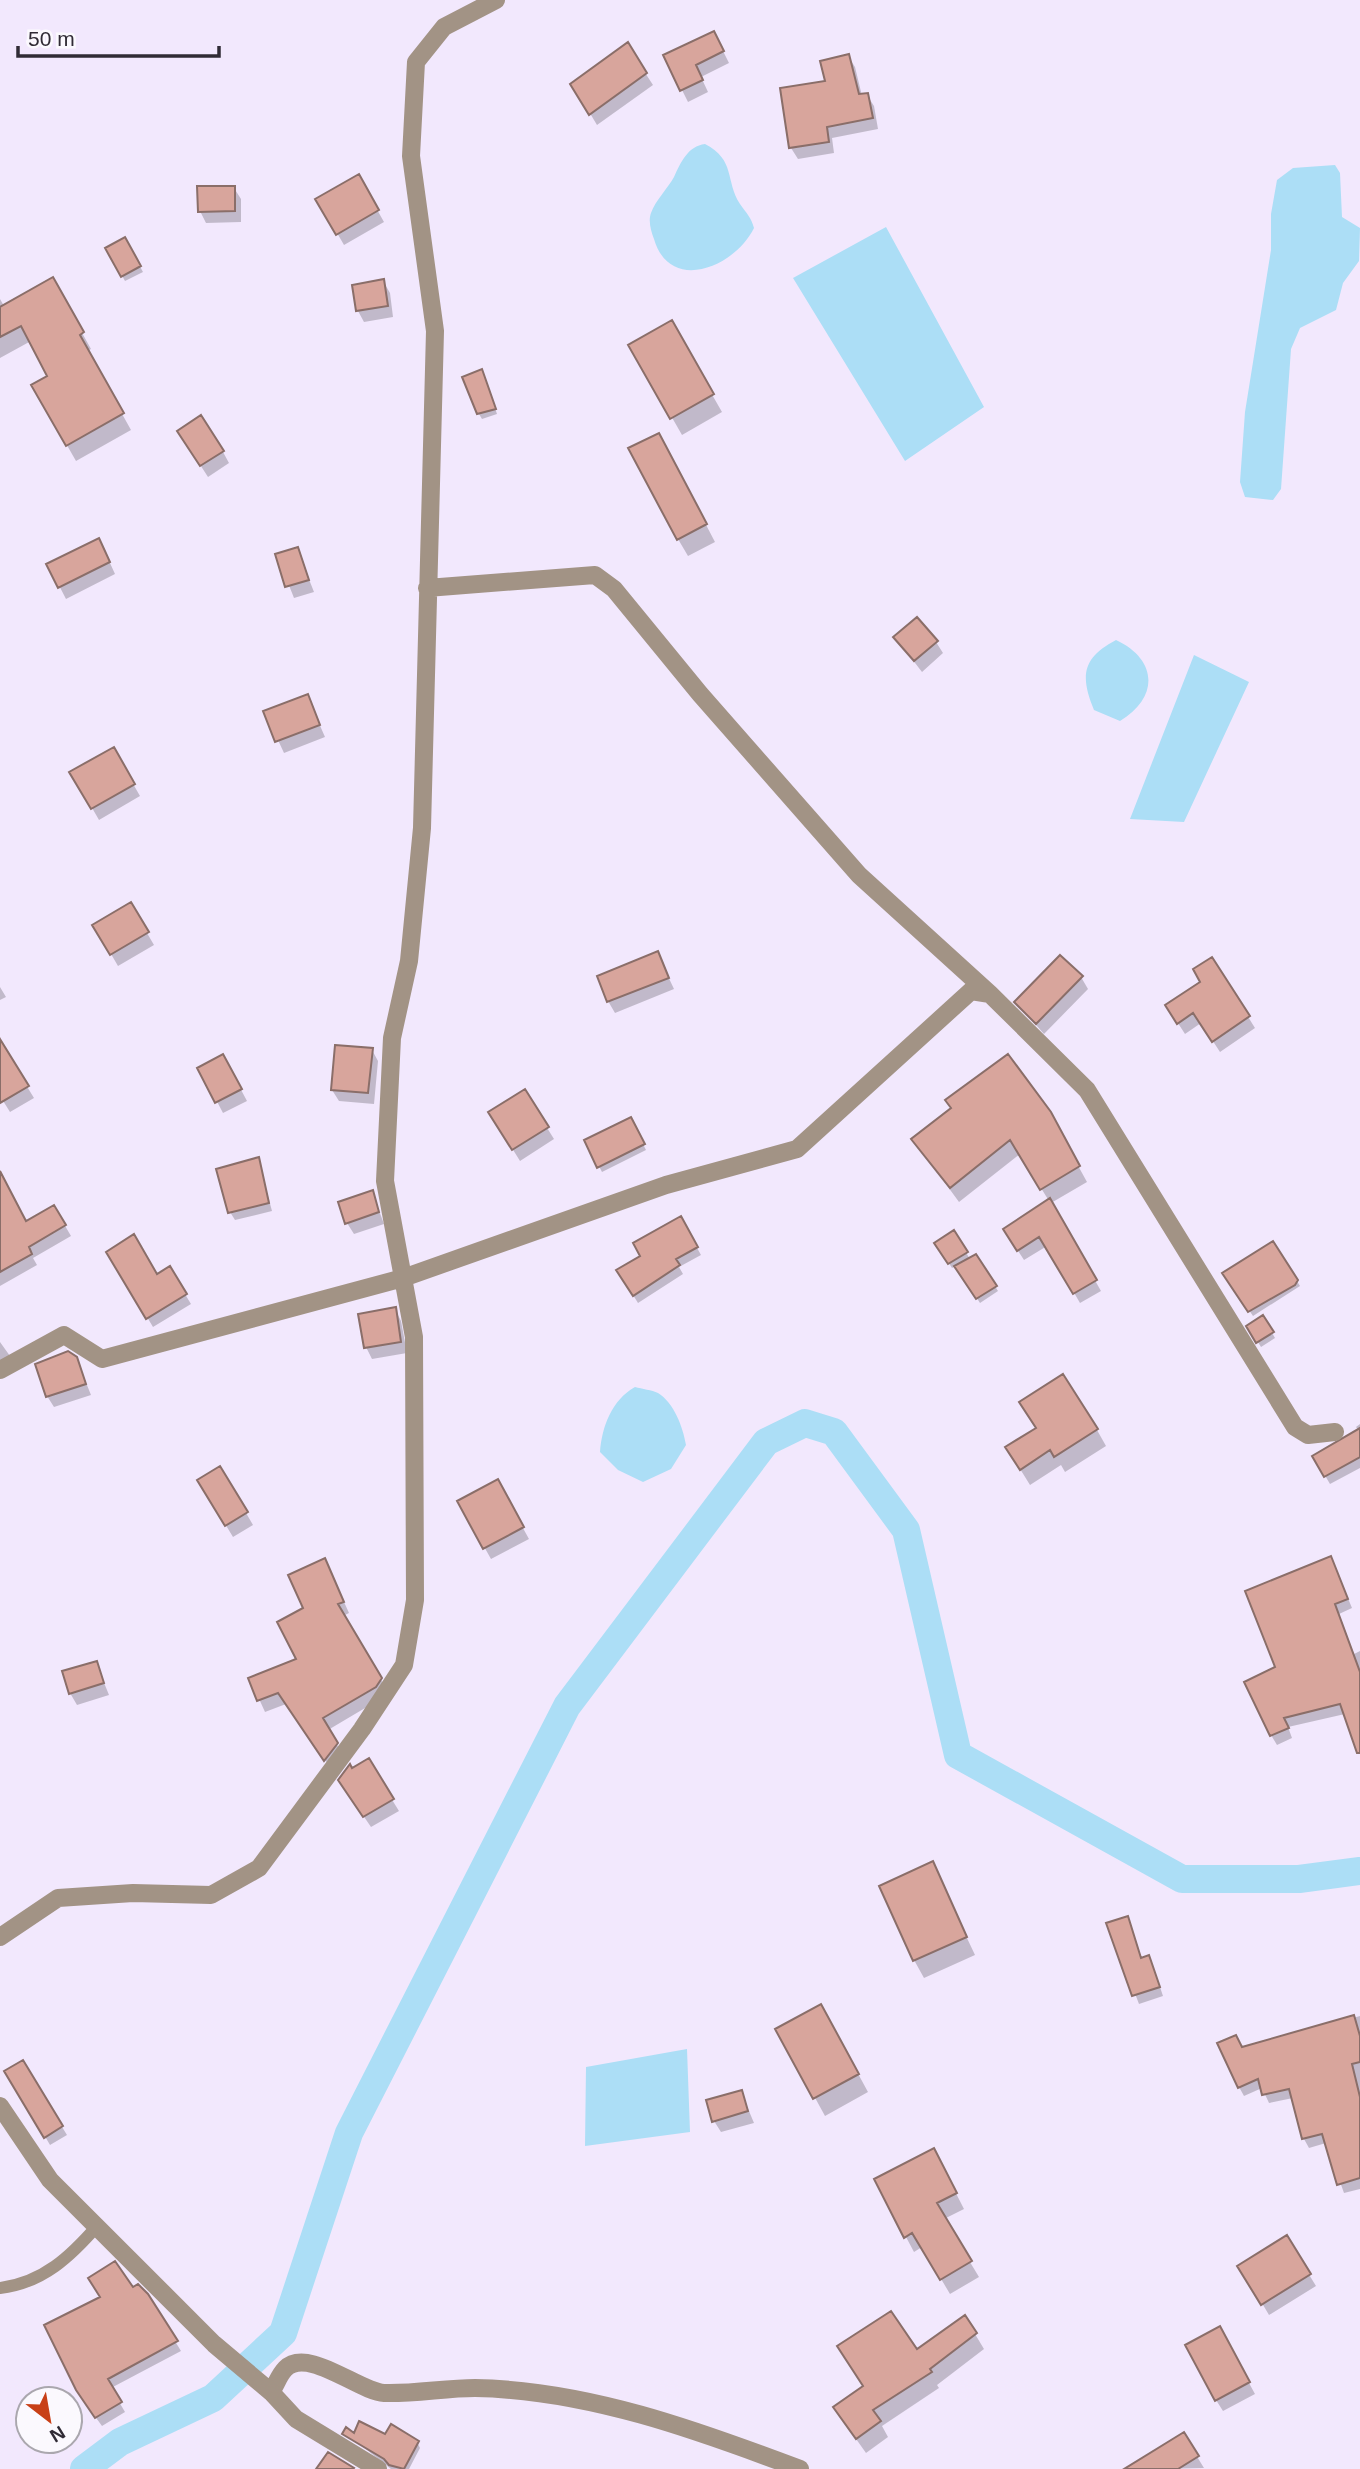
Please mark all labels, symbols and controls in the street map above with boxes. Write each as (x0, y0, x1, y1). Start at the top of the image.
scale bar (18, 14, 219, 58)
text: 50 m (28, 27, 75, 50)
north arrow (14, 2385, 84, 2455)
text: N (46, 2422, 69, 2447)

